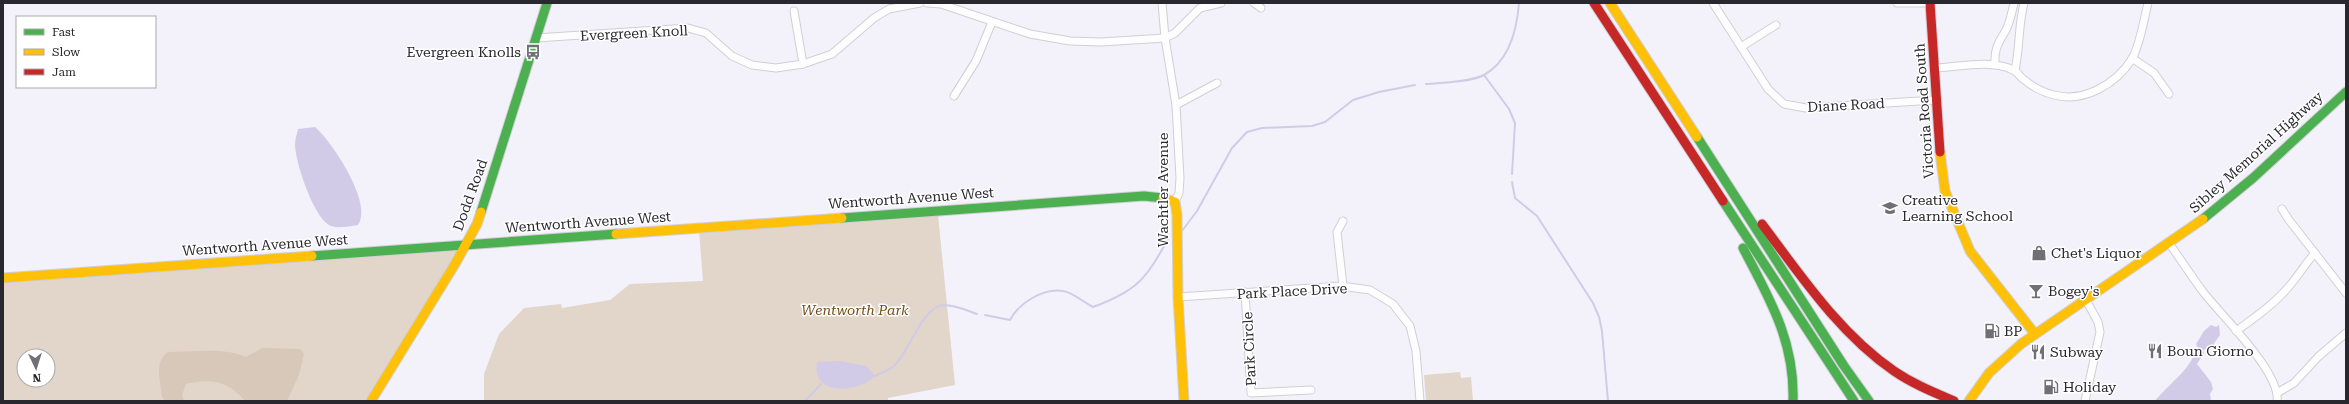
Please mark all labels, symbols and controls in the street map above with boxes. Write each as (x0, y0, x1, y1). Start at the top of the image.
legend (16, 16, 156, 88)
street label: Evergreen Knoll (580, 22, 689, 44)
text: Fast (52, 25, 76, 39)
bus stop icon: Evergreen Knolls (524, 43, 542, 61)
street label: Victoria Road South (1911, 43, 1937, 179)
place label: Evergreen Knolls (406, 44, 521, 60)
text: Slow (52, 45, 80, 59)
text: Jam (52, 65, 76, 79)
street label: Sibley Memorial Highway (2186, 87, 2326, 216)
street label: Diane Road (1807, 95, 1885, 115)
street label: Wachtler Avenue (1155, 132, 1171, 247)
street label: Dodd Road (450, 157, 490, 233)
street label: Wentworth Avenue West (828, 184, 994, 212)
place label: Creative Learning School (1902, 192, 2014, 224)
school or university icon: Creative Learning School (1881, 199, 1899, 217)
street label: Wentworth Avenue West (505, 208, 671, 236)
street label: Wentworth Avenue West (182, 231, 348, 259)
shop icon: Chet's Liquor (2030, 244, 2048, 262)
place label: Chet's Liquor (2051, 245, 2141, 261)
street label: Park Place Drive (1236, 280, 1348, 302)
bar icon: Bogey's (2027, 282, 2045, 300)
place label: Bogey's (2048, 283, 2100, 299)
park label: Wentworth Park (801, 302, 909, 318)
street label: Park Circle (1239, 311, 1259, 387)
fuel station icon: BP (1983, 322, 2001, 340)
place label: BP (2004, 323, 2022, 339)
restaurant icon: Boun Giorno (2146, 342, 2164, 360)
restaurant icon: Subway (2029, 343, 2047, 361)
place label: Boun Giorno (2167, 343, 2254, 359)
place label: Subway (2050, 344, 2104, 360)
north arrow (16, 348, 56, 388)
text: N (31, 371, 41, 384)
fuel station icon: Holiday (2042, 378, 2060, 396)
place label: Holiday (2063, 379, 2117, 395)

